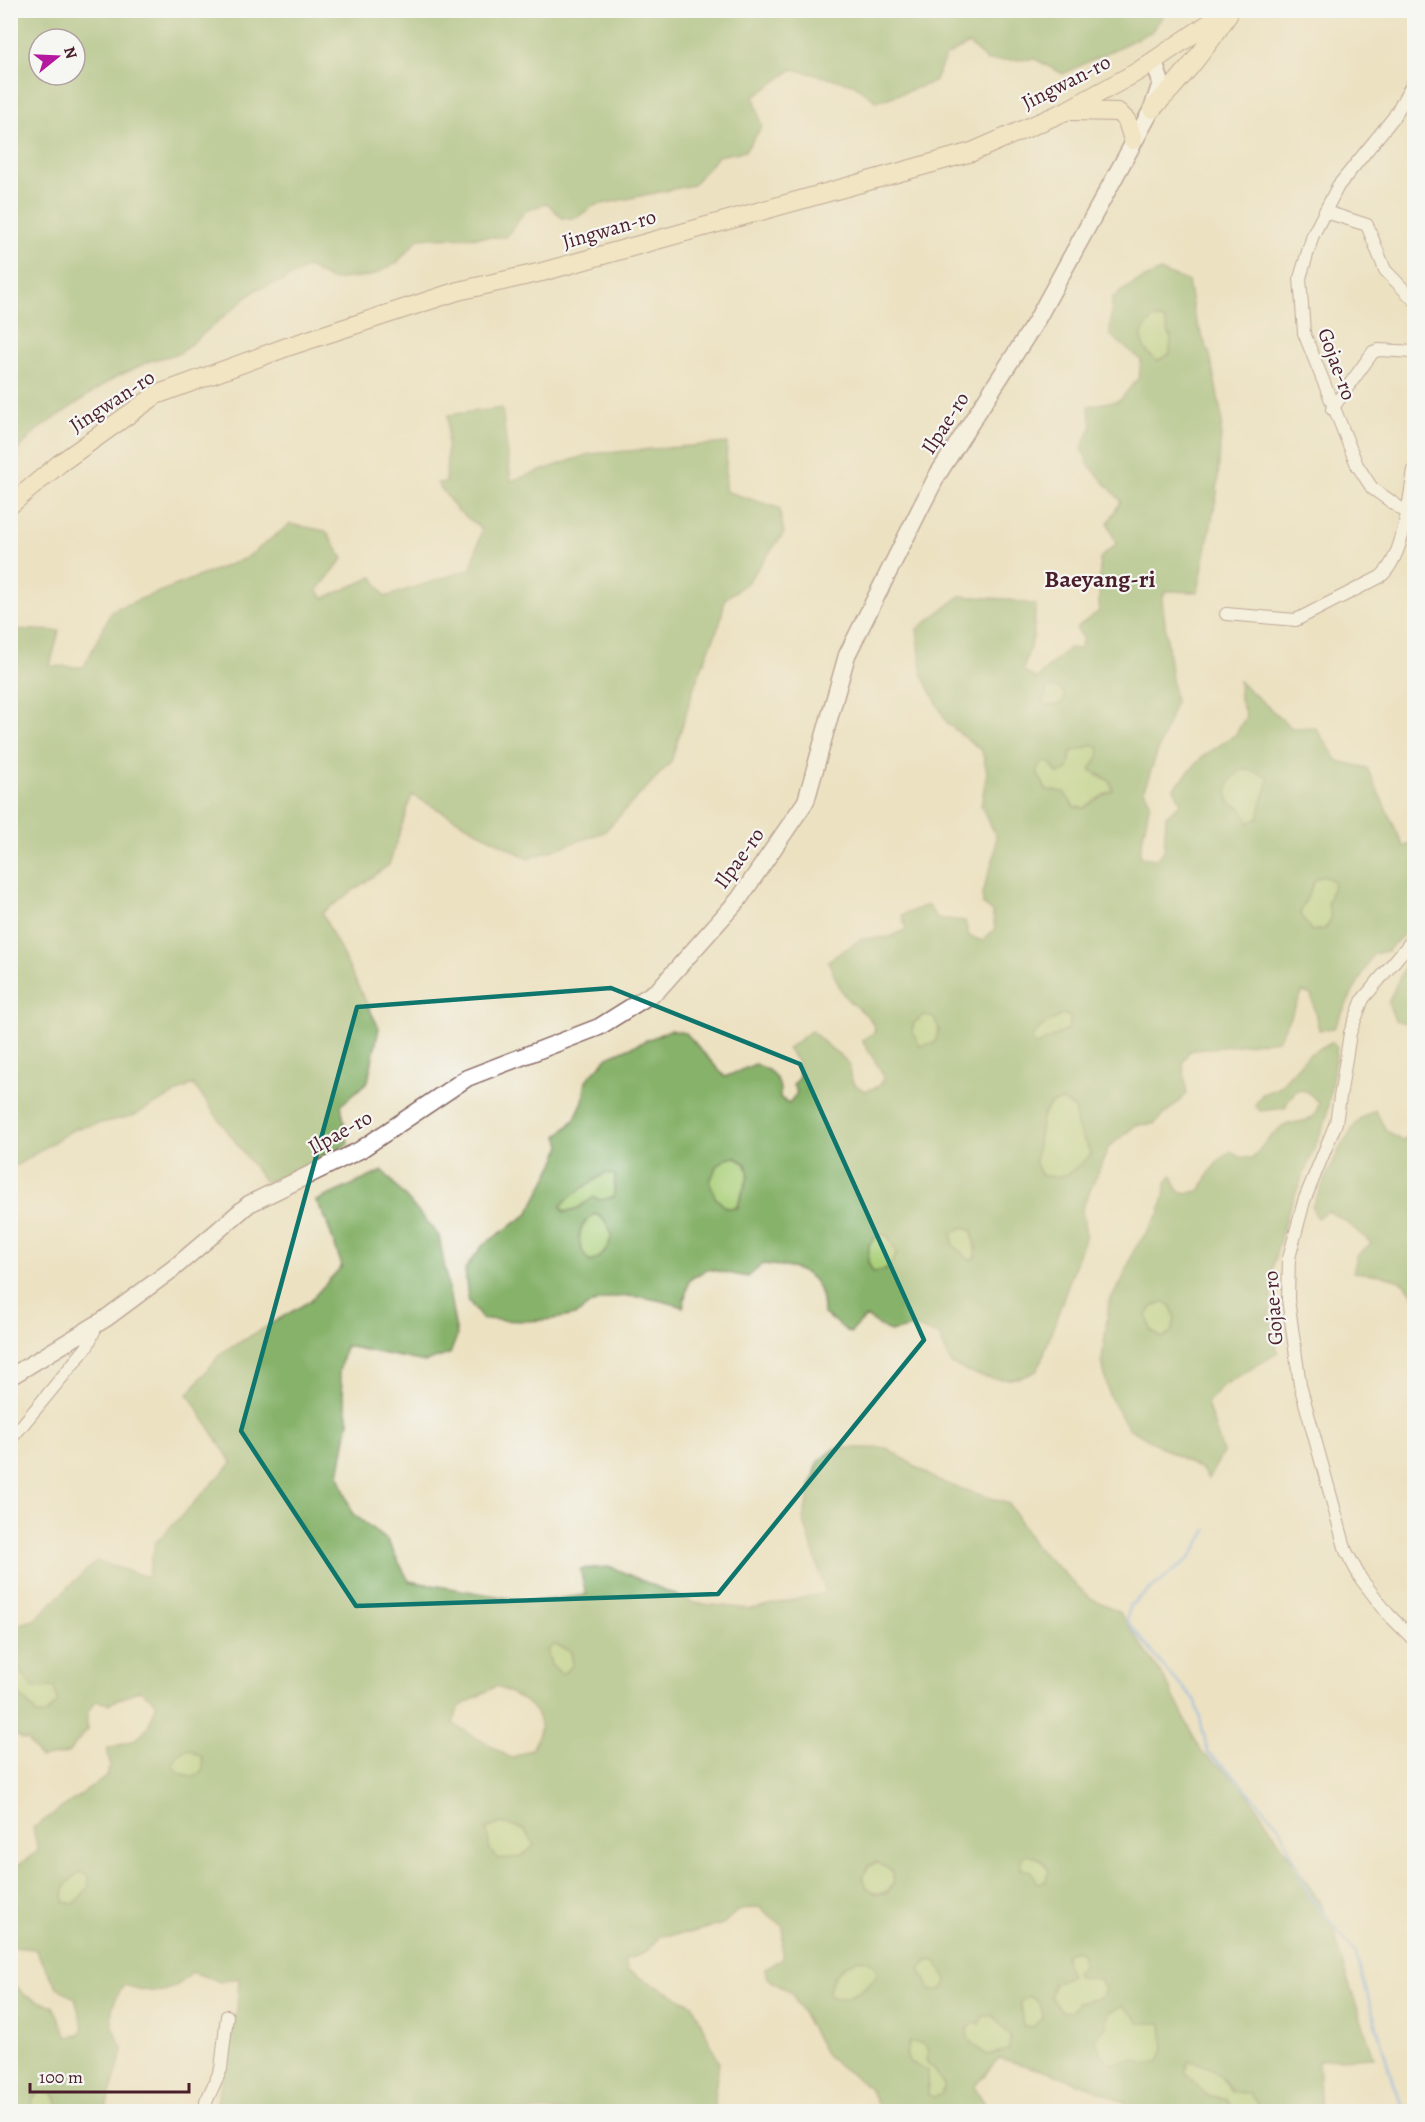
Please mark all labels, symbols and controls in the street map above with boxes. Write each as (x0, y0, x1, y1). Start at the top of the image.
north arrow (27, 27, 87, 87)
text: N (58, 44, 83, 62)
street label: Jingwan-ro (1017, 48, 1115, 116)
street label: Jingwan-ro (559, 202, 659, 256)
street label: Gojae-ro (1311, 324, 1363, 404)
street label: Jingwan-ro (64, 363, 160, 439)
street label: Ilpae-ro (914, 386, 976, 460)
district label: Baeyang-ri (1044, 563, 1156, 595)
street label: Ilpae-ro (707, 822, 771, 894)
street label: Ilpae-ro (303, 1103, 377, 1161)
street label: Gojae-ro (1256, 1270, 1290, 1346)
scale bar (30, 2056, 189, 2094)
text: 100 m (39, 2065, 83, 2089)

